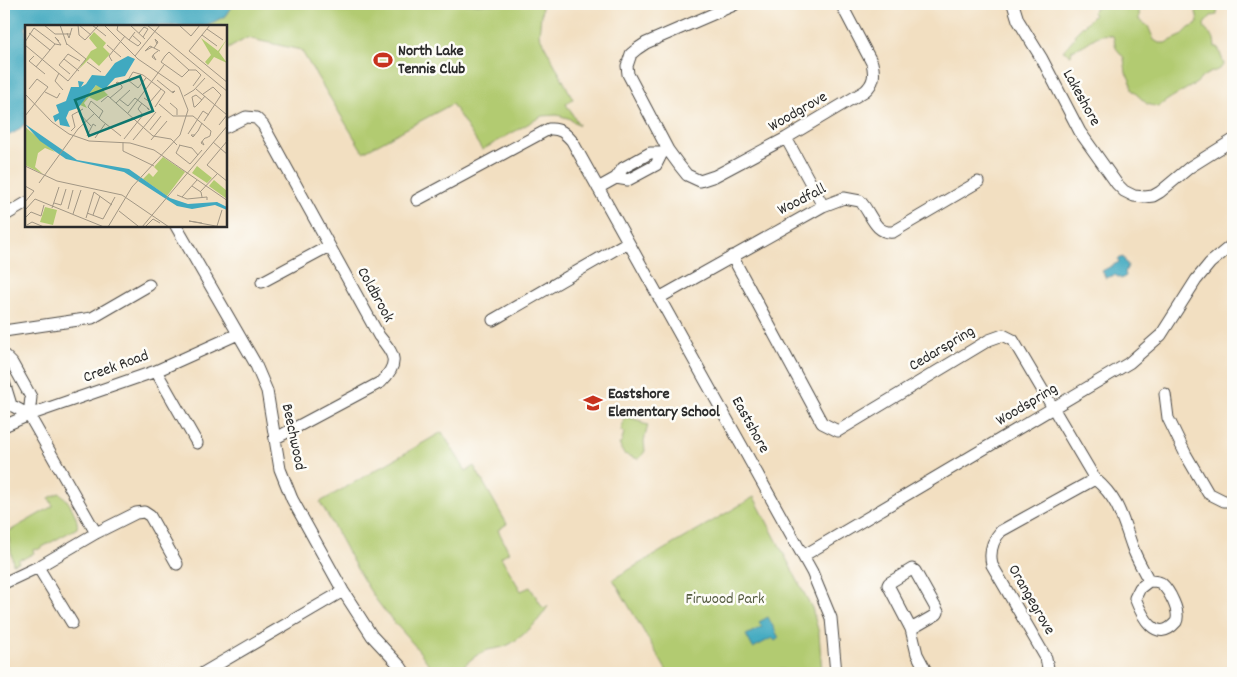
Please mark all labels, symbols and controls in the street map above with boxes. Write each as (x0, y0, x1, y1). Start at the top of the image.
inset map (25, 25, 228, 228)
place label: North Lake Tennis Club (398, 40, 465, 81)
sports icon: North Lake Tennis Club (372, 49, 394, 71)
street label: Lakeshore (1056, 65, 1106, 131)
street label: Woodgrove (764, 86, 832, 138)
street label: Woodfall (774, 178, 830, 222)
street label: Coldbrook (350, 263, 400, 327)
street label: Cedarspring (905, 320, 979, 378)
street label: Creek Road (80, 345, 152, 389)
street label: Woodspring (992, 378, 1062, 432)
place label: Eastshore Elementary School (608, 383, 720, 424)
school or university icon: Eastshore Elementary School (582, 392, 604, 414)
street label: Eastshore (725, 392, 775, 458)
street label: Beechwood (275, 402, 311, 472)
street label: Orangegrove (1002, 561, 1060, 639)
park label: Firwood Park (686, 588, 764, 611)

